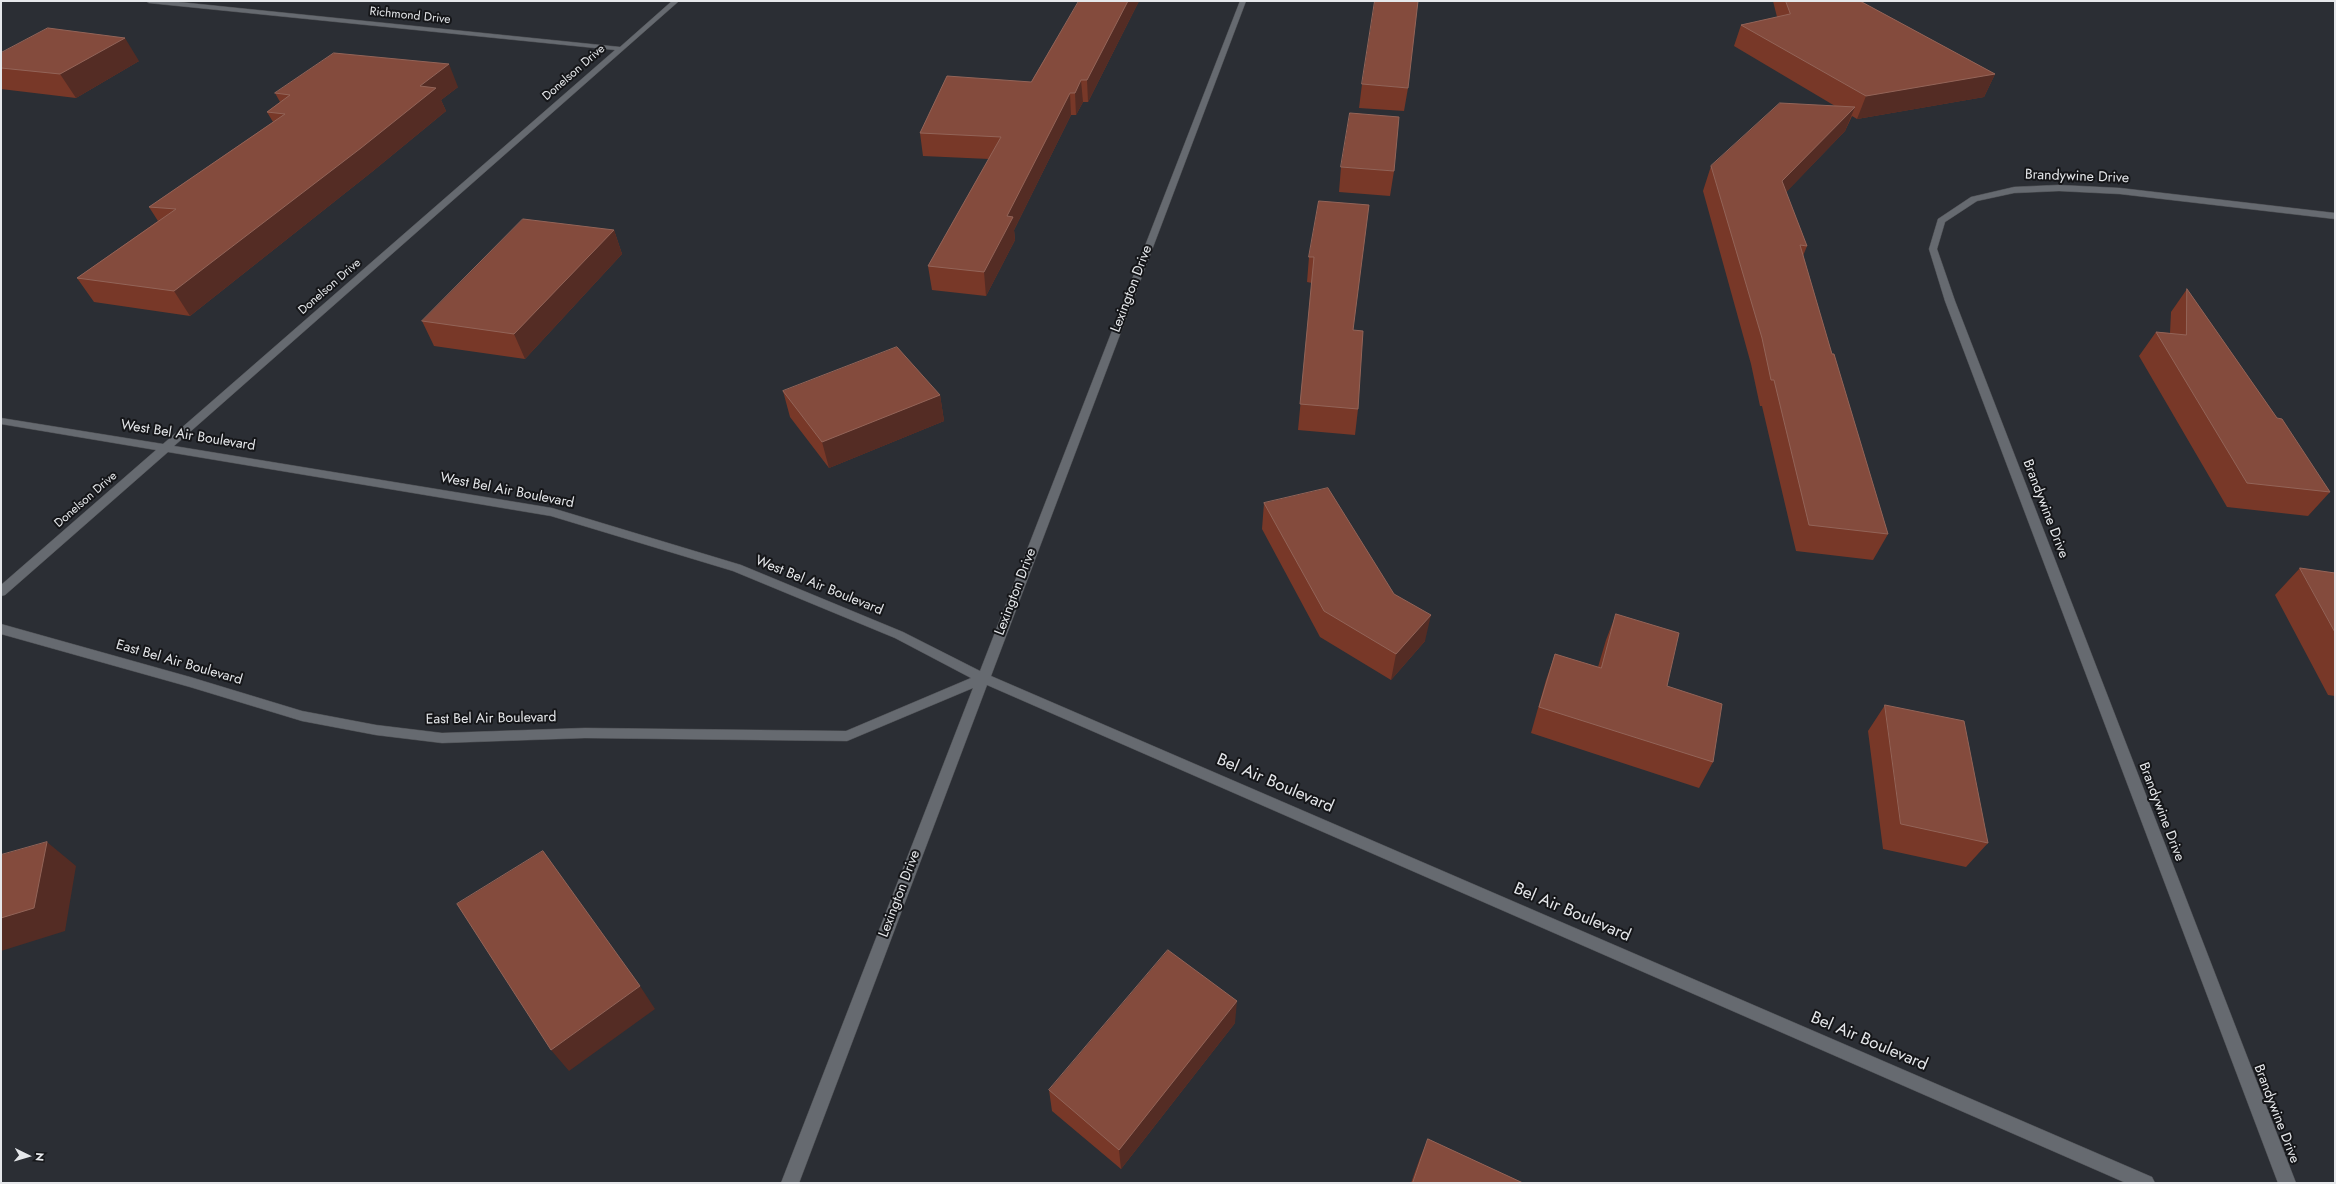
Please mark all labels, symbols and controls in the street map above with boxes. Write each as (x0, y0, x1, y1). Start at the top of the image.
street label: Richmond Drive (369, 5, 451, 27)
street label: Donelson Drive (540, 42, 608, 104)
street label: Brandywine Drive (2025, 167, 2129, 187)
street label: Lexington Drive (1108, 243, 1156, 335)
street label: Donelson Drive (296, 256, 364, 318)
street label: West Bel Air Boulevard (119, 417, 257, 455)
street label: Brandywine Drive (2018, 457, 2072, 561)
street label: Donelson Drive (52, 469, 120, 531)
street label: West Bel Air Boulevard (439, 470, 575, 512)
street label: Lexington Drive (992, 546, 1040, 638)
street label: West Bel Air Boulevard (753, 553, 885, 619)
street label: East Bel Air Boulevard (114, 637, 244, 689)
street label: East Bel Air Boulevard (426, 709, 556, 729)
street label: Bel Air Boulevard (1213, 750, 1337, 818)
street label: Brandywine Drive (2134, 760, 2188, 864)
street label: Lexington Drive (876, 848, 924, 940)
street label: Bel Air Boulevard (1510, 879, 1634, 947)
street label: Bel Air Boulevard (1807, 1008, 1931, 1076)
street label: Brandywine Drive (2249, 1062, 2303, 1166)
north arrow (8, 1136, 48, 1176)
text: N (32, 1152, 48, 1162)

